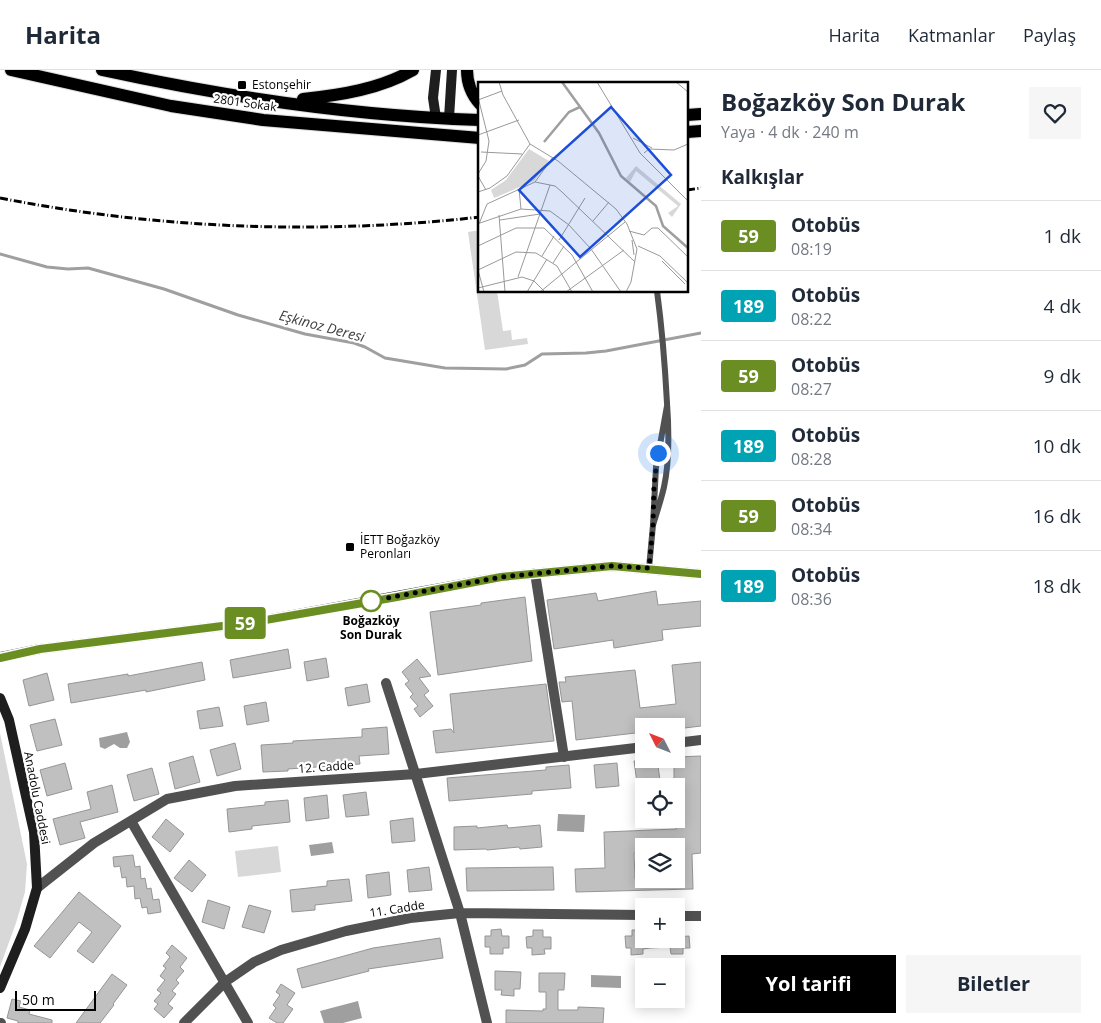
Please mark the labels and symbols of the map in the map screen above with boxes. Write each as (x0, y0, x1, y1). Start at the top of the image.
place label: Estonşehir (252, 76, 311, 93)
marker: Estonşehir (236, 79, 248, 91)
inset map (478, 82, 688, 292)
street label: 2801 Sokak (212, 90, 278, 115)
water label: Eşkinoz Deresi (277, 305, 367, 346)
your location (646, 441, 671, 466)
place label: İETT Boğazköy Peronları (360, 531, 441, 562)
marker: İETT Boğazköy Peronları (344, 541, 356, 553)
marker: Boğazköy Son Durak (360, 590, 382, 612)
line badge: 59 (222, 607, 268, 639)
place label: Boğazköy Son Durak (340, 612, 403, 643)
north arrow (635, 718, 685, 768)
street label: Anadolu Caddesi (20, 750, 55, 846)
street label: 12. Cadde (298, 756, 355, 777)
street label: 11. Cadde (368, 896, 426, 921)
scale bar (15, 988, 96, 1011)

